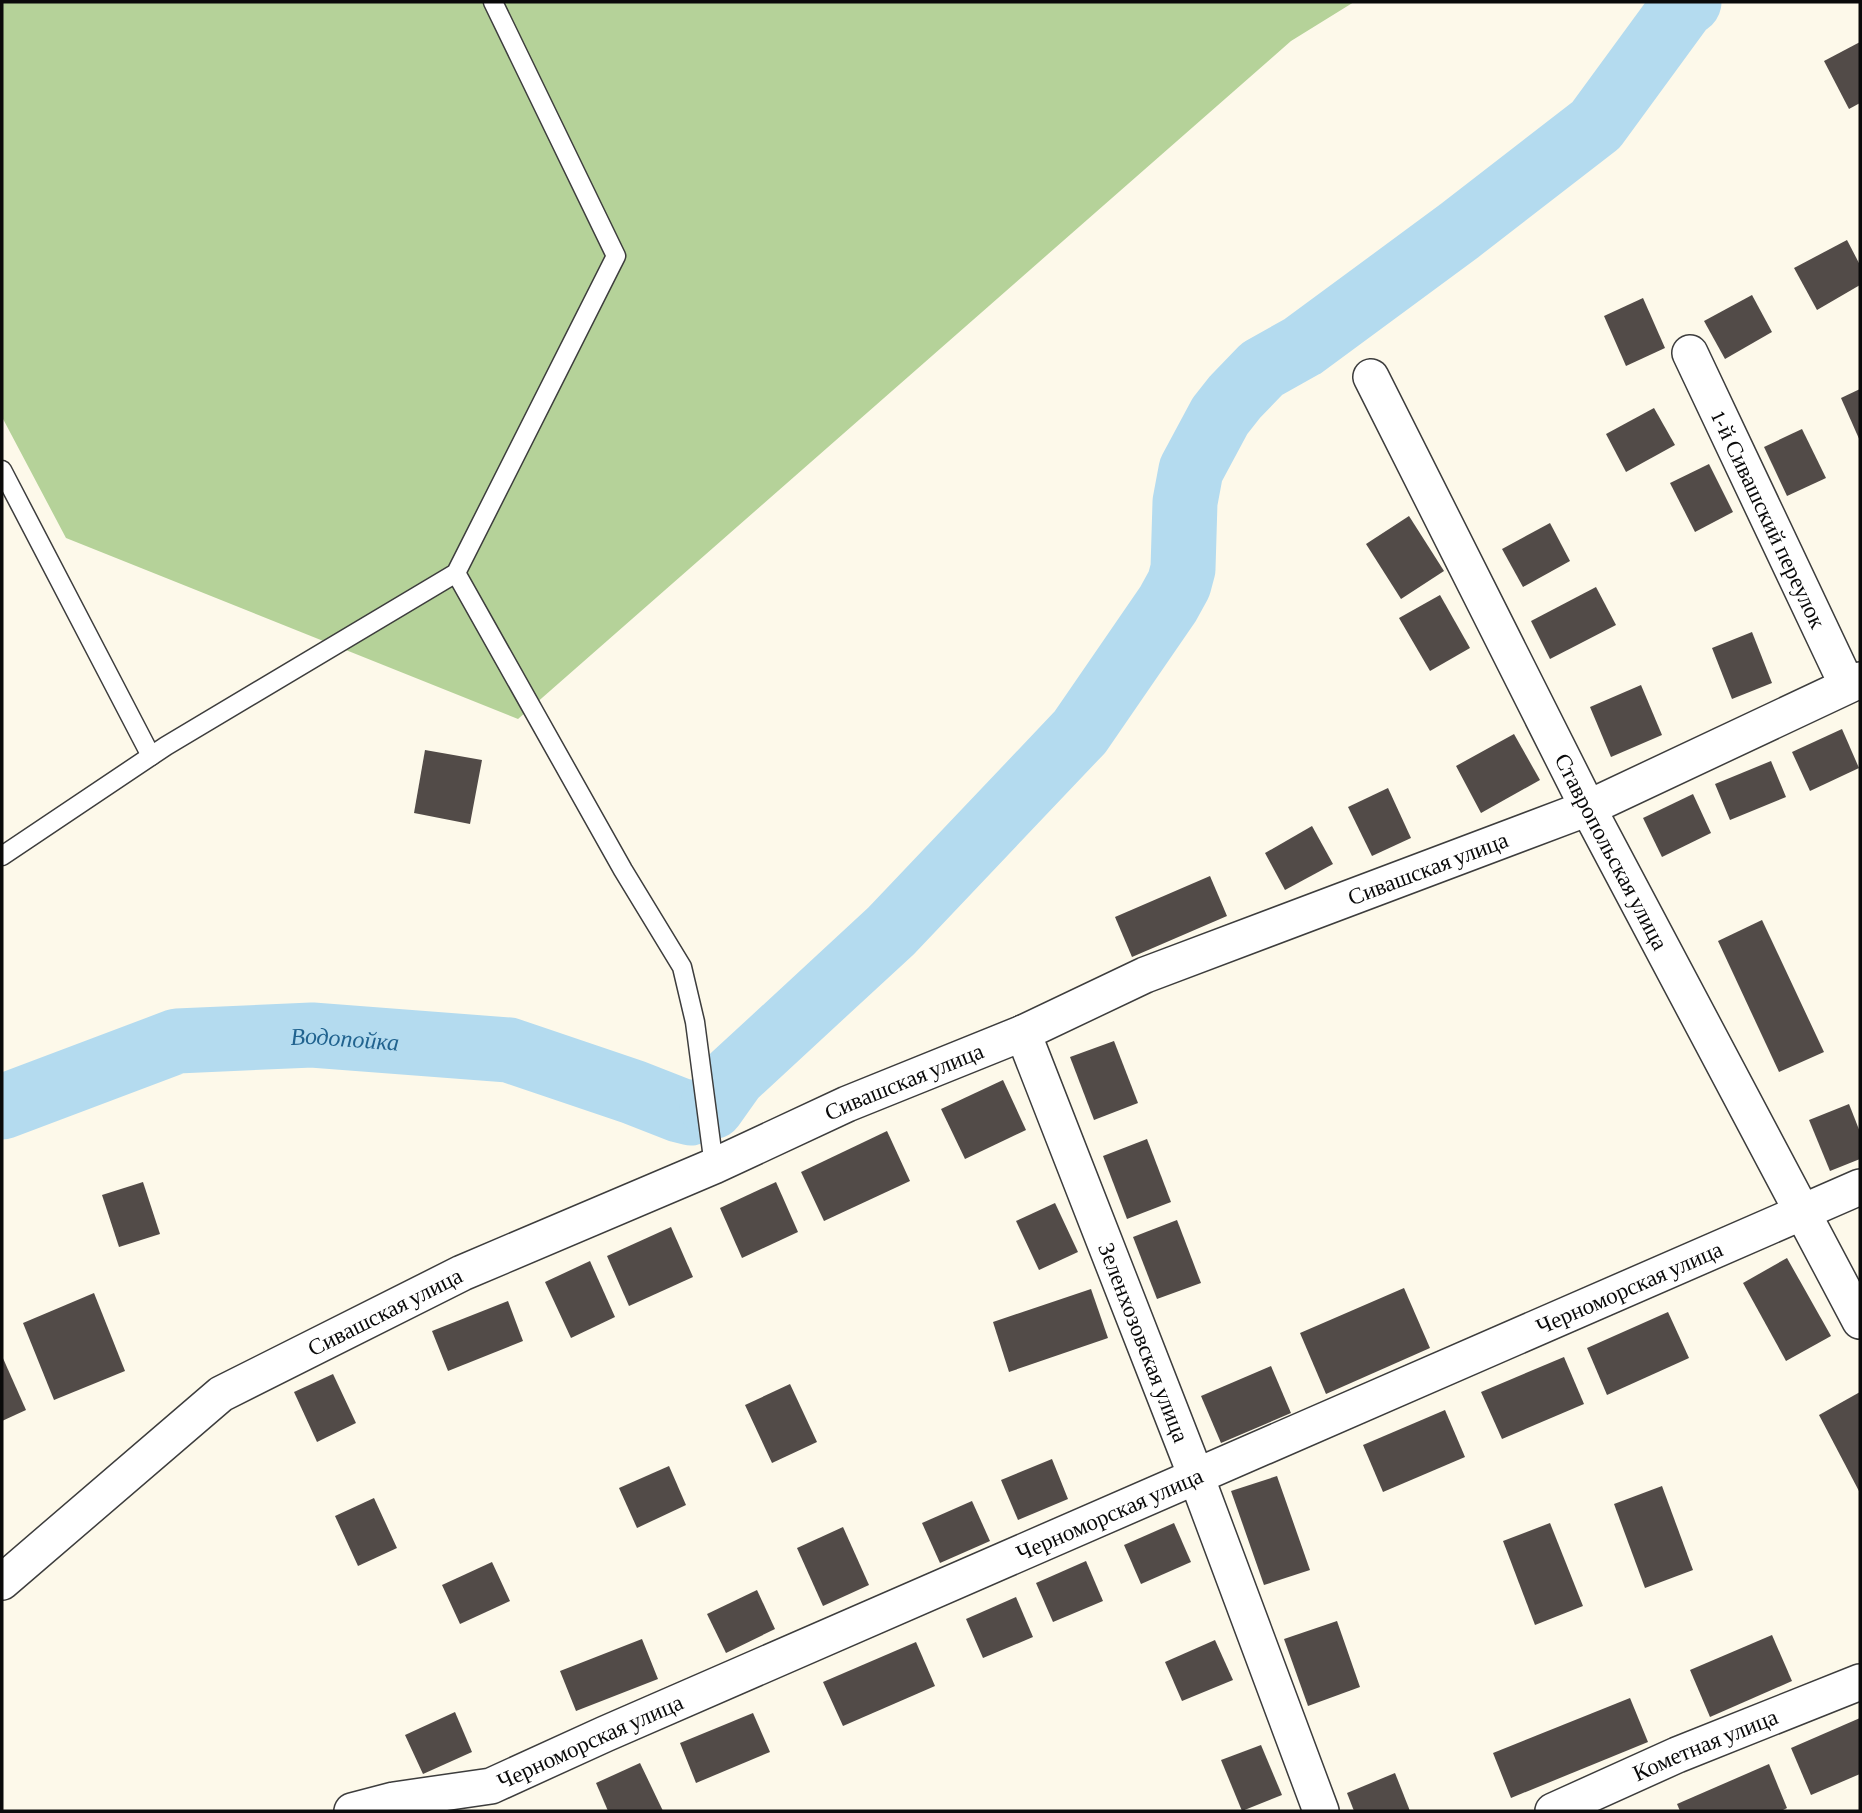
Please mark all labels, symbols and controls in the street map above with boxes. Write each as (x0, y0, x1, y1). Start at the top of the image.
street label: 1-й Сивашский переулок (1706, 406, 1832, 633)
street label: Ставропольская улица (1550, 749, 1674, 954)
street label: Сивашская улица (1344, 826, 1512, 910)
water label: Водопойка (290, 1021, 400, 1055)
street label: Сивашская улица (820, 1037, 987, 1126)
street label: Черноморская улица (1532, 1236, 1726, 1340)
street label: Зеленхозовская улица (1093, 1239, 1194, 1446)
street label: Сивашская улица (303, 1262, 466, 1361)
street label: Черноморская улица (1012, 1462, 1207, 1566)
street label: Черноморская улица (493, 1689, 687, 1794)
street label: Кометная улица (1629, 1703, 1781, 1786)

